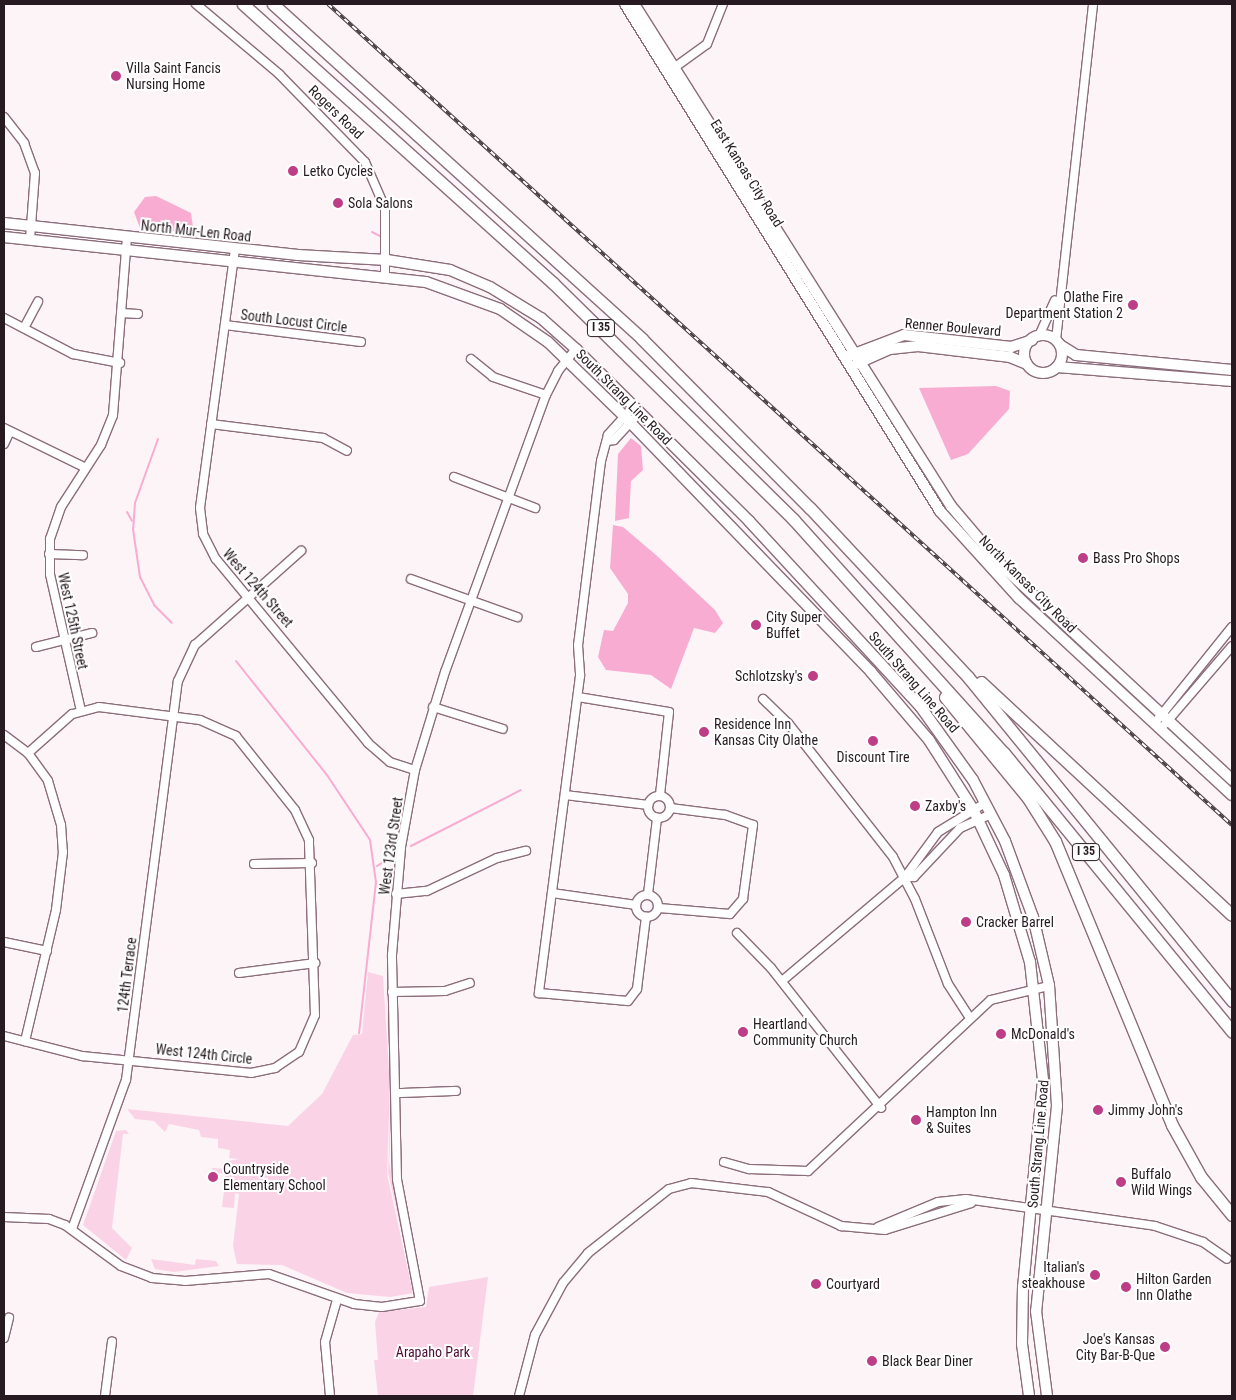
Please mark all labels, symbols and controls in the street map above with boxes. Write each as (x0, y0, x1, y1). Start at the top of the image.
place label: Villa Saint Fancis Nursing Home (126, 60, 221, 92)
marker: Villa Saint Fancis Nursing Home (110, 70, 122, 82)
street label: Rogers Road (305, 82, 367, 142)
street label: East Kansas City Road (707, 116, 787, 230)
place label: Letko Cycles (303, 163, 373, 179)
marker: Letko Cycles (287, 165, 299, 177)
place label: Sola Salons (348, 195, 413, 211)
marker: Sola Salons (332, 197, 344, 209)
street label: North Mur-Len Road (140, 217, 252, 245)
place label: Olathe Fire Department Station 2 (1005, 289, 1123, 322)
marker: Olathe Fire Department Station 2 (1127, 299, 1139, 311)
street label: South Locust Circle (240, 306, 348, 336)
street label: Renner Boulevard (904, 314, 1002, 340)
road number: I 35 (586, 318, 616, 338)
street label: South Strang Line Road (573, 346, 675, 448)
street label: North Kansas City Road (976, 532, 1080, 636)
street label: West 124th Street (219, 545, 297, 631)
place label: Bass Pro Shops (1093, 550, 1180, 566)
marker: Bass Pro Shops (1077, 552, 1089, 564)
street label: West 125th Street (55, 571, 91, 671)
place label: City Super Buffet (766, 609, 822, 642)
marker: City Super Buffet (750, 619, 762, 631)
street label: South Strang Line Road (865, 628, 963, 736)
place label: Schlotzsky's (735, 668, 803, 684)
marker: Schlotzsky's (807, 670, 819, 682)
place label: Residence Inn Kansas City Olathe (714, 716, 818, 749)
marker: Residence Inn Kansas City Olathe (698, 726, 710, 738)
marker: Discount Tire (867, 735, 879, 747)
place label: Discount Tire (836, 749, 910, 765)
street label: West 123rd Street (376, 796, 406, 896)
place label: Zaxby's (925, 798, 966, 814)
marker: Zaxby's (909, 800, 921, 812)
road number: I 35 (1071, 842, 1101, 862)
place label: Cracker Barrel (976, 914, 1054, 930)
marker: Cracker Barrel (960, 916, 972, 928)
street label: 124th Terrace (114, 936, 140, 1014)
place label: Heartland Community Church (753, 1016, 858, 1048)
marker: Heartland Community Church (737, 1026, 749, 1038)
place label: McDonald's (1011, 1026, 1075, 1042)
marker: McDonald's (995, 1028, 1007, 1040)
street label: West 124th Circle (155, 1041, 253, 1067)
street label: South Strang Line Road (1024, 1079, 1052, 1209)
place label: Jimmy John's (1108, 1102, 1183, 1118)
place label: Hampton Inn & Suites (926, 1104, 997, 1136)
marker: Jimmy John's (1092, 1104, 1104, 1116)
marker: Hampton Inn & Suites (910, 1114, 922, 1126)
place label: Countryside Elementary School (223, 1161, 326, 1194)
place label: Buffalo Wild Wings (1131, 1166, 1192, 1198)
marker: Countryside Elementary School (207, 1171, 219, 1183)
marker: Buffalo Wild Wings (1115, 1176, 1127, 1188)
place label: Italian's steakhouse (1021, 1259, 1085, 1292)
marker: Italian's steakhouse (1089, 1269, 1101, 1281)
place label: Hilton Garden Inn Olathe (1136, 1271, 1212, 1304)
place label: Courtyard (826, 1276, 880, 1292)
marker: Courtyard (810, 1278, 822, 1290)
marker: Hilton Garden Inn Olathe (1120, 1281, 1132, 1293)
place label: Joe's Kansas City Bar-B-Que (1076, 1331, 1155, 1364)
marker: Joe's Kansas City Bar-B-Que (1159, 1341, 1171, 1353)
park label: Arapaho Park (396, 1344, 470, 1360)
place label: Black Bear Diner (882, 1353, 973, 1369)
marker: Black Bear Diner (866, 1355, 878, 1367)

